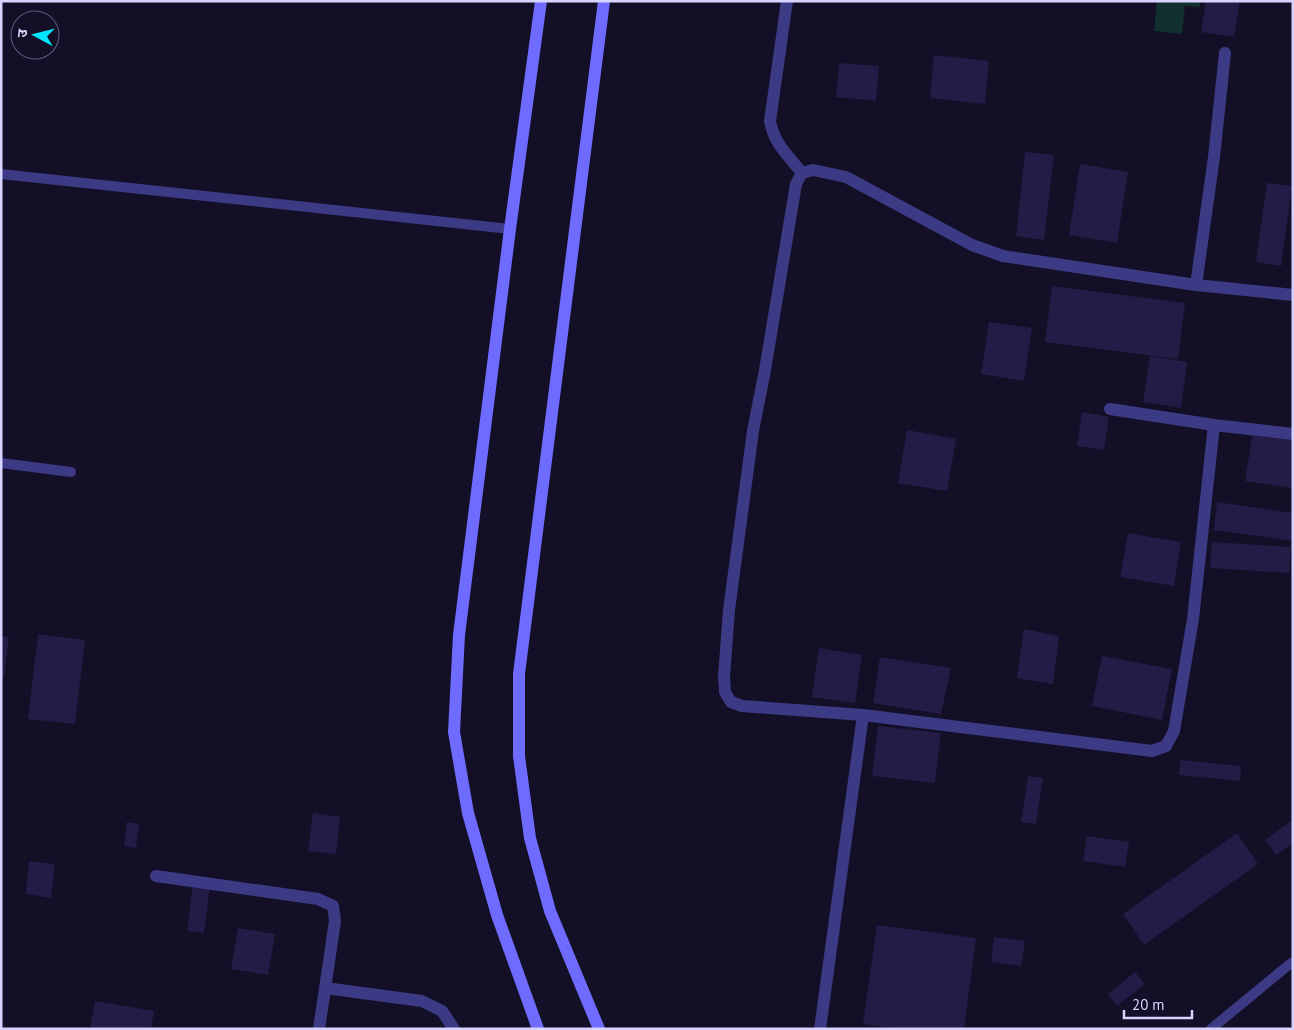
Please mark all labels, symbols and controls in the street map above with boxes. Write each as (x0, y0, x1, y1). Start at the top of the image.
north arrow (10, 10, 60, 60)
text: उ (13, 27, 32, 39)
scale bar (1124, 988, 1192, 1020)
text: 20 m (1132, 995, 1165, 1014)

